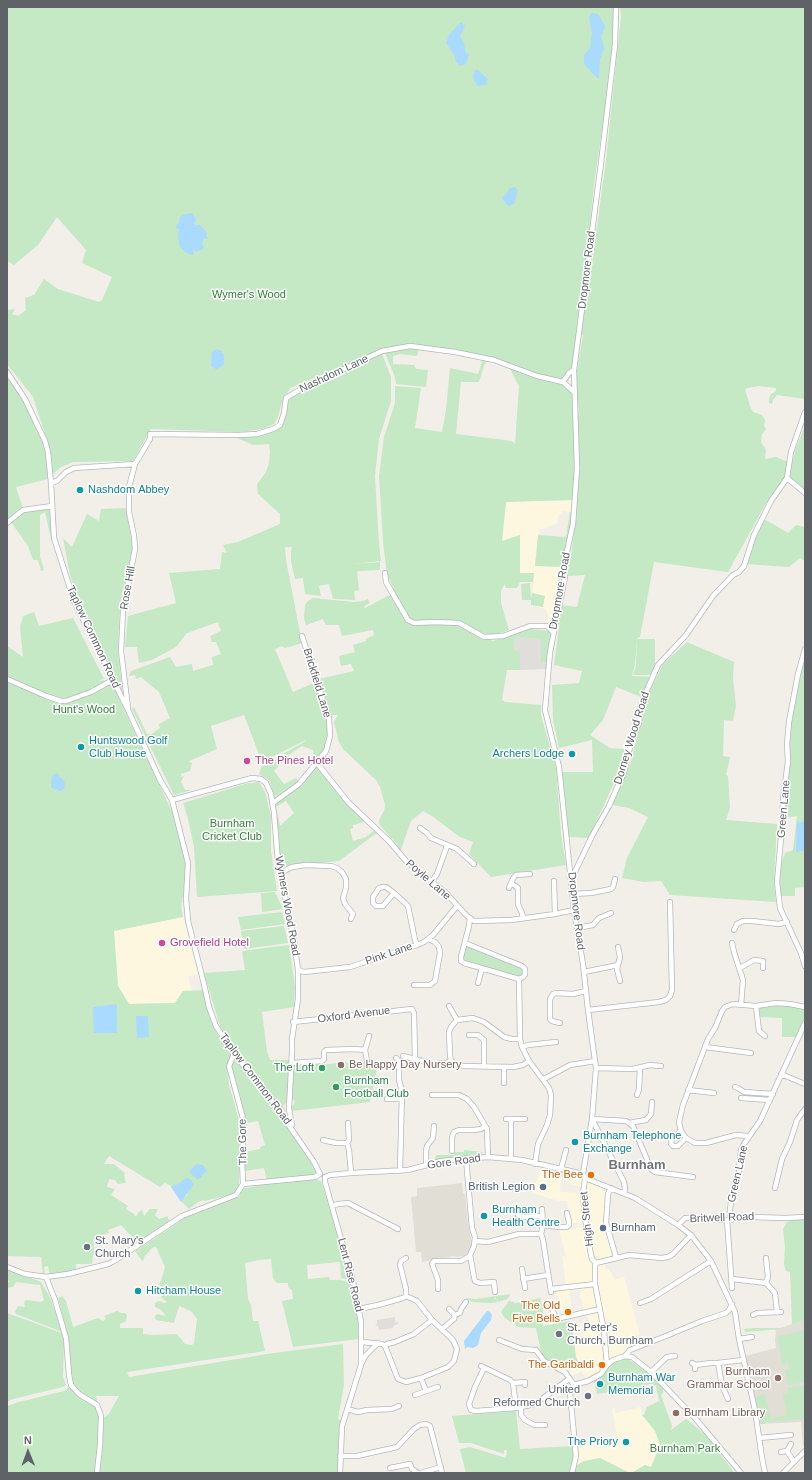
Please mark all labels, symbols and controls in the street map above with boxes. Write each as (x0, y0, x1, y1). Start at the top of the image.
street label: Dropmore Road (576, 230, 598, 310)
park label: Wymer's Wood (212, 288, 286, 302)
street label: Nashdom Lane (297, 352, 371, 396)
place label: Nashdom Abbey (88, 483, 169, 497)
marker: Nashdom Abbey (75, 485, 85, 495)
street label: Dropmore Road (547, 551, 573, 631)
street label: Rose Hill (118, 565, 138, 611)
street label: Taplow Common Road (64, 584, 122, 690)
street label: Brickfield Lane (300, 647, 334, 719)
street label: Dorney Wood Road (612, 690, 652, 786)
park label: Hunt's Wood (53, 703, 115, 717)
place label: Huntswood Golf Club House (89, 734, 167, 760)
marker: Huntswood Golf Club House (76, 742, 86, 752)
place label: Archers Lodge (492, 747, 564, 761)
marker: Archers Lodge (567, 749, 577, 759)
place label: The Pines Hotel (255, 754, 333, 768)
marker: The Pines Hotel (242, 756, 252, 766)
street label: Green Lane (775, 779, 793, 839)
park label: Burnham Cricket Club (202, 817, 262, 843)
street label: Wymers Wood Road (272, 855, 302, 957)
street label: Poyle Lane (403, 857, 453, 903)
street label: Dropmore Road (565, 871, 587, 951)
place label: Grovefield Hotel (170, 936, 249, 950)
marker: Grovefield Hotel (157, 938, 167, 948)
street label: Pink Lane (364, 940, 414, 968)
street label: Oxford Avenue (317, 1004, 391, 1026)
street label: Taplow Common Road (216, 1031, 294, 1127)
place label: Be Happy Day Nursery (349, 1058, 461, 1072)
marker: Be Happy Day Nursery (336, 1060, 346, 1070)
place label: The Loft (274, 1061, 314, 1075)
marker: The Loft (317, 1063, 327, 1073)
place label: Burnham Football Club (344, 1074, 409, 1100)
marker: Burnham Football Club (331, 1082, 341, 1092)
street label: The Gore (236, 1119, 250, 1165)
place label: Burnham Telephone Exchange (583, 1129, 681, 1155)
marker: Burnham Telephone Exchange (570, 1137, 580, 1147)
street label: Green Lane (725, 1144, 751, 1204)
street label: Gore Road (426, 1152, 482, 1172)
district label: Burnham (608, 1157, 666, 1173)
place label: The Bee (541, 1168, 583, 1182)
marker: The Bee (586, 1170, 596, 1180)
place label: British Legion (468, 1180, 535, 1194)
marker: British Legion (538, 1182, 548, 1192)
street label: High Street (578, 1191, 596, 1247)
place label: Burnham Health Centre (492, 1203, 560, 1229)
street label: Britwell Road (689, 1210, 755, 1226)
marker: Burnham Health Centre (479, 1211, 489, 1221)
place label: Burnham (611, 1221, 656, 1235)
marker: Burnham (598, 1223, 608, 1233)
place label: St. Mary's Church (95, 1234, 144, 1260)
street label: Lent Rise Road (334, 1237, 366, 1313)
marker: St. Mary's Church (82, 1242, 92, 1252)
place label: Hitcham House (146, 1284, 221, 1298)
marker: Hitcham House (133, 1286, 143, 1296)
place label: The Old Five Bells (512, 1299, 560, 1325)
marker: The Old Five Bells (563, 1307, 573, 1317)
place label: St. Peter's Church, Burnham (567, 1321, 653, 1347)
marker: St. Peter's Church, Burnham (554, 1329, 564, 1339)
place label: The Garibaldi (528, 1358, 594, 1372)
marker: The Garibaldi (597, 1360, 607, 1370)
place label: Burnham Grammar School (687, 1365, 770, 1391)
place label: Burnham War Memorial (608, 1371, 675, 1397)
marker: Burnham Grammar School (773, 1373, 783, 1383)
marker: Burnham War Memorial (595, 1379, 605, 1389)
place label: United Reformed Church (493, 1383, 580, 1409)
marker: United Reformed Church (583, 1391, 593, 1401)
place label: Burnham Library (684, 1406, 765, 1420)
marker: Burnham Library (671, 1408, 681, 1418)
north arrow (8, 1432, 48, 1472)
text: N (24, 1434, 32, 1446)
place label: The Priory (567, 1435, 618, 1449)
marker: The Priory (621, 1437, 631, 1447)
park label: Burnham Park (650, 1442, 720, 1456)

